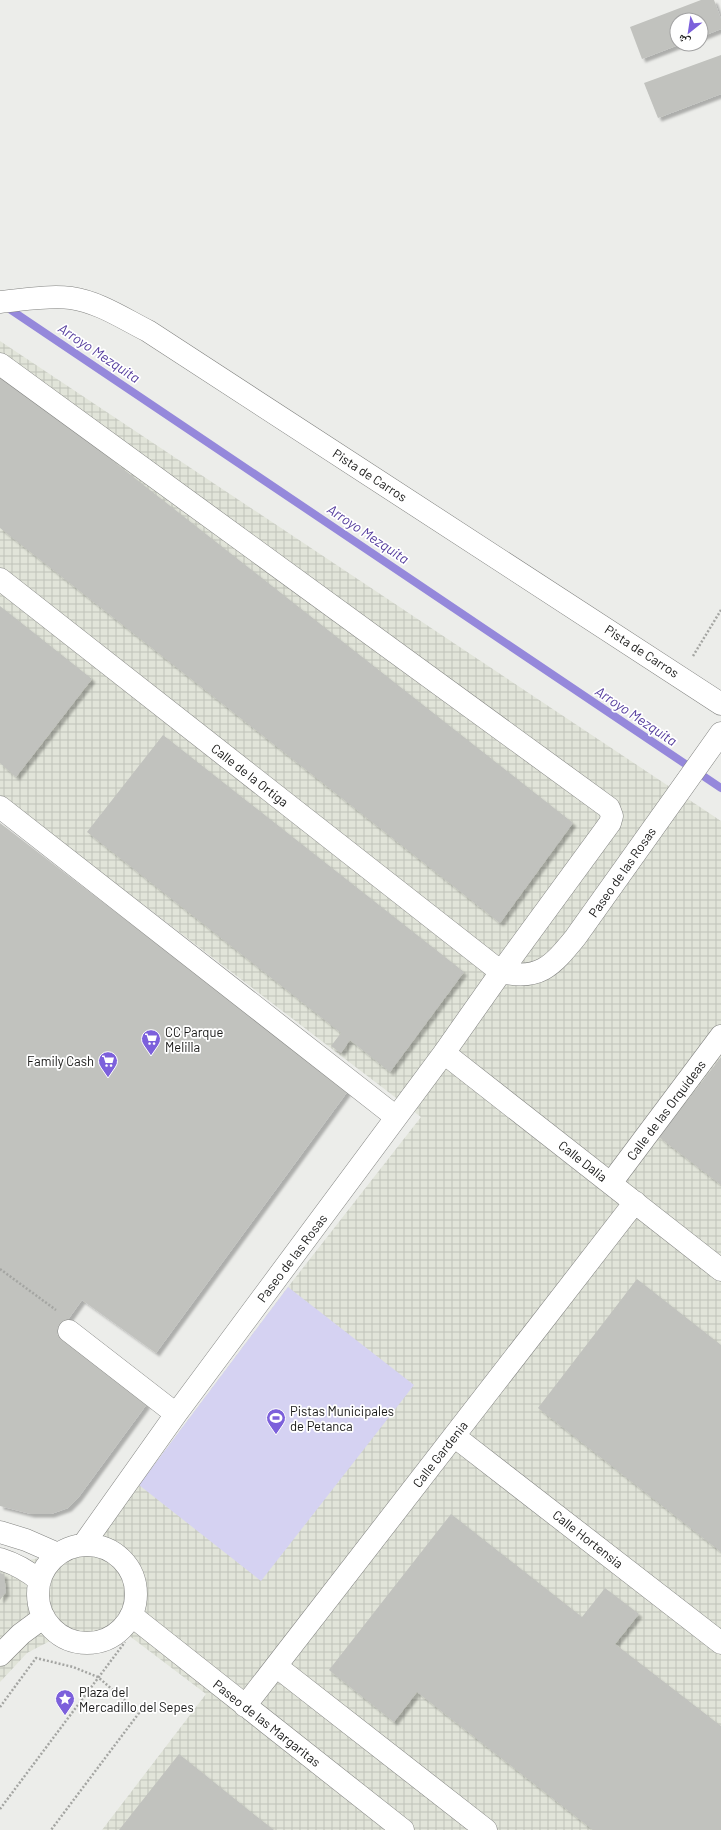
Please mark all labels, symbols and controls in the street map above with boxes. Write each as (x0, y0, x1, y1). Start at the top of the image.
north arrow (669, 12, 709, 52)
text: ش (675, 31, 693, 50)
water label: Arroyo Mezquita (55, 319, 143, 386)
street label: Pista de Carros (330, 445, 410, 505)
water label: Arroyo Mezquita (324, 500, 412, 567)
street label: Pista de Carros (602, 621, 682, 681)
water label: Arroyo Mezquita (592, 682, 680, 749)
street label: Calle de la Ortiga (208, 740, 292, 810)
street label: Paseo de las Rosas (585, 824, 659, 920)
place label: CC Parque Melilla (165, 1024, 223, 1055)
supermarket icon: CC Parque Melilla (140, 1028, 162, 1056)
supermarket icon: Family Cash (97, 1050, 119, 1078)
place label: Family Cash (27, 1053, 94, 1069)
street label: Calle de las Orquídeas (623, 1057, 709, 1163)
street label: Calle Dalia (555, 1137, 611, 1185)
street label: Paseo de las Rosas (254, 1211, 330, 1305)
place label: Pistas Municipales de Petanca (290, 1403, 394, 1434)
sports icon: Pistas Municipales de Petanca (265, 1407, 287, 1435)
street label: Calle Gardenia (409, 1417, 471, 1491)
street label: Calle Hortensia (550, 1506, 626, 1572)
street label: Paseo de las Margaritas (210, 1676, 324, 1770)
place label: Plaza del Mercadillo del Sepes (79, 1684, 194, 1715)
place icon: Plaza del Mercadillo del Sepes (54, 1688, 76, 1716)

